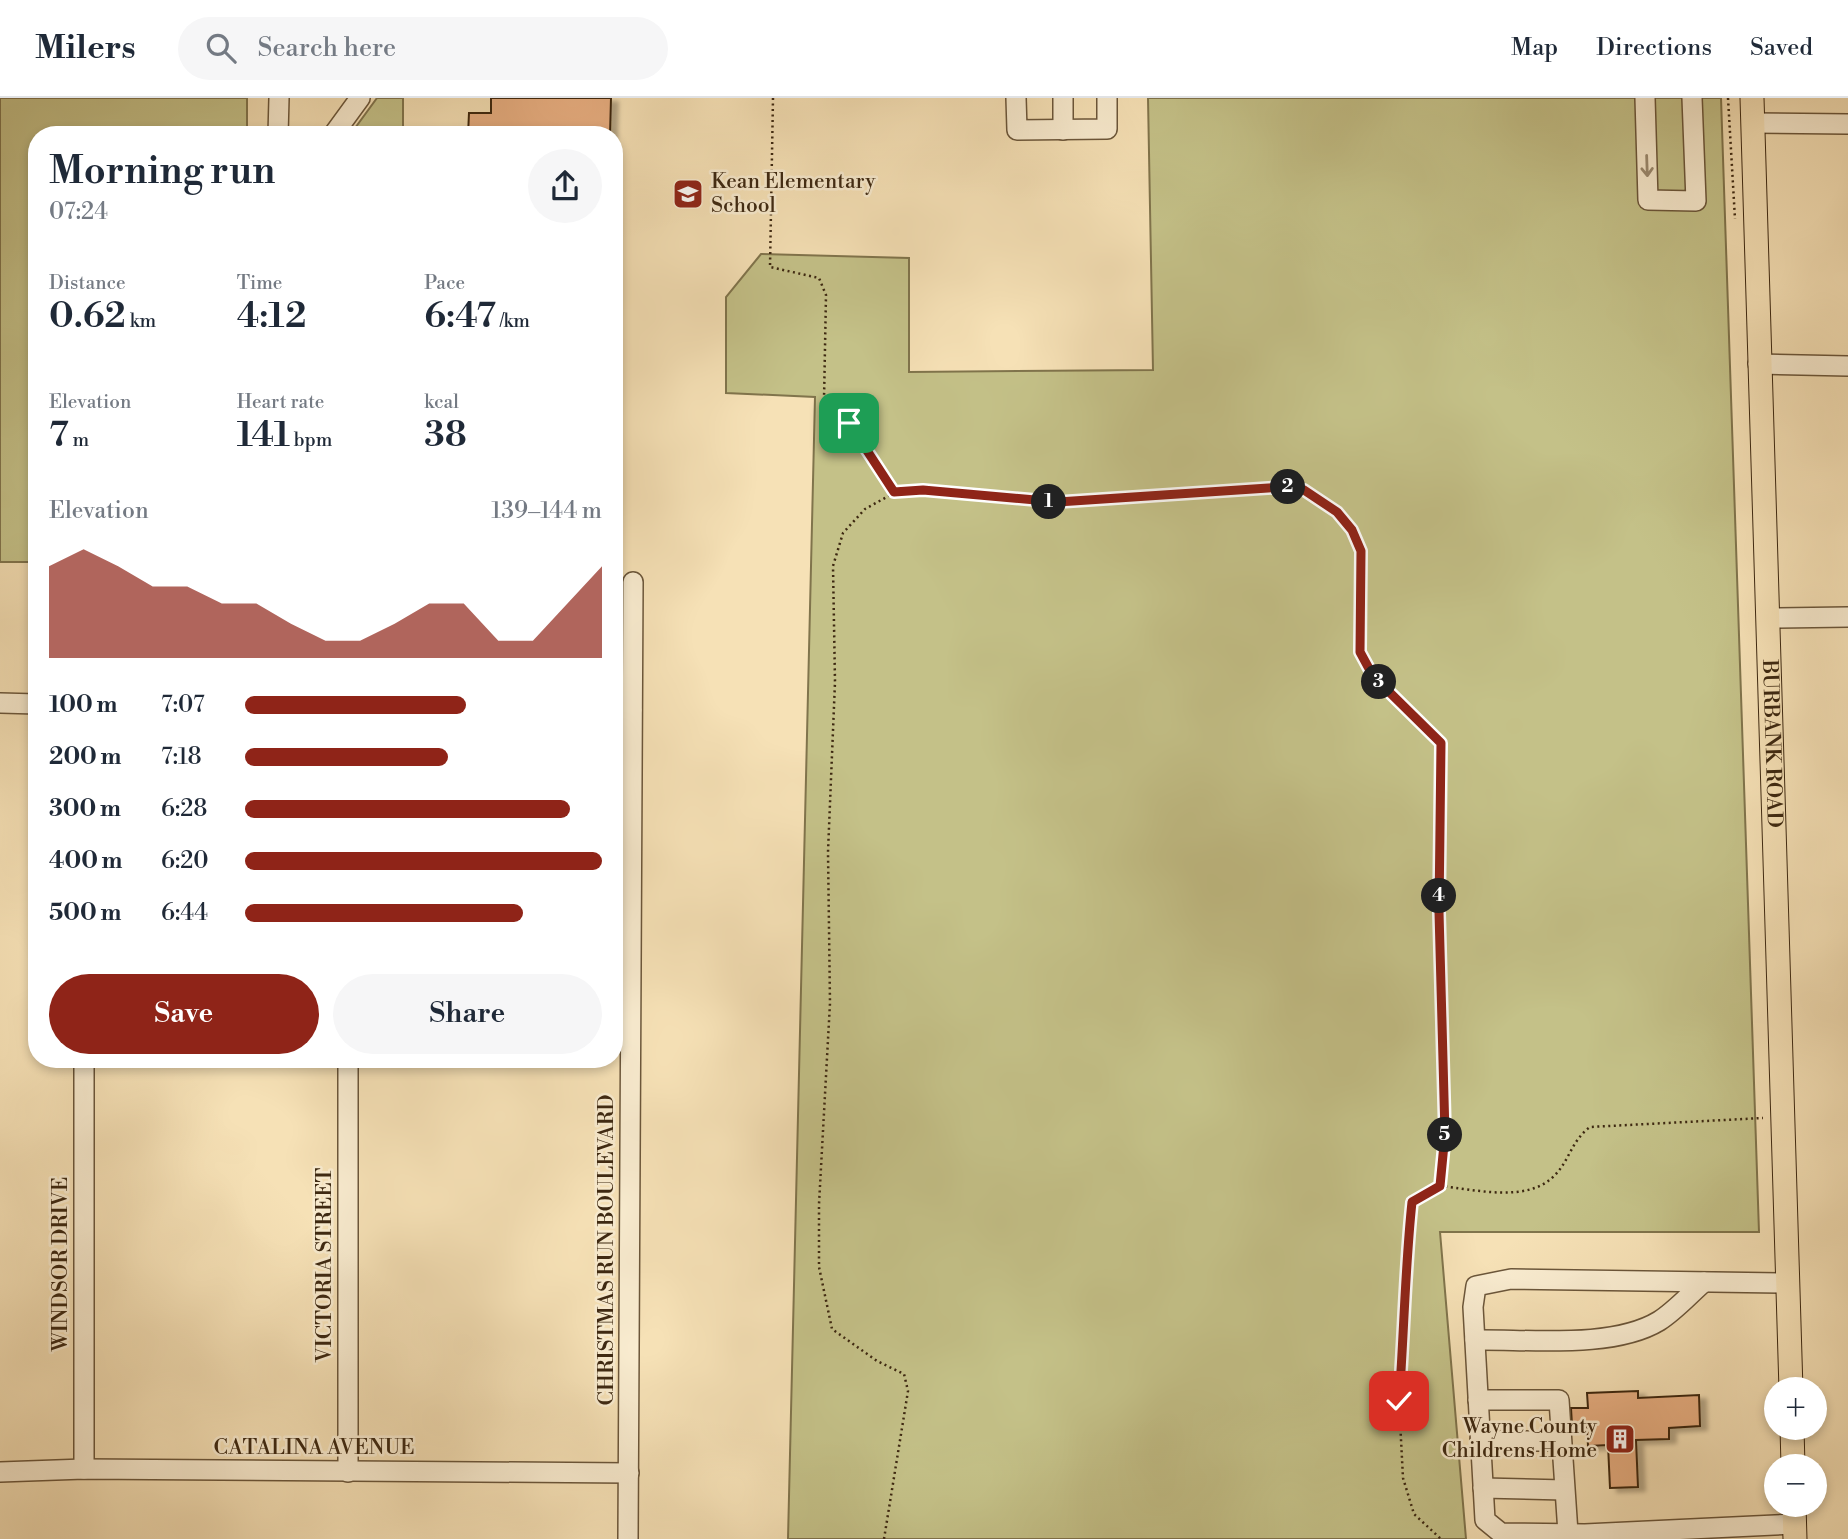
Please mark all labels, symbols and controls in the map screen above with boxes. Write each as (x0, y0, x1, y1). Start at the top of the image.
search box (178, 17, 668, 80)
text: Milers (35, 28, 136, 69)
icon: search (202, 29, 240, 67)
text: Search here (258, 32, 396, 64)
text: Map (1511, 33, 1558, 63)
text: Directions (1596, 33, 1712, 63)
text: Saved (1750, 33, 1813, 63)
text: Morning run (49, 148, 275, 195)
button: share (528, 149, 602, 223)
one-way arrow (1641, 154, 1654, 177)
place label: Kean Elementary School (711, 169, 876, 219)
school or university icon: Kean Elementary School (671, 177, 705, 211)
text: 07:24 (49, 198, 108, 226)
text: Distance (49, 271, 126, 295)
text: Time (237, 271, 282, 295)
text: Pace (424, 271, 465, 295)
text: 0.62 (49, 295, 126, 338)
text: 4:12 (237, 295, 306, 338)
text: 6:47 (424, 295, 496, 338)
text: km (126, 309, 156, 333)
text: /km (496, 309, 530, 333)
text: Elevation (49, 390, 131, 414)
text: Heart rate (237, 390, 324, 414)
text: kcal (424, 390, 459, 414)
pin (819, 393, 879, 453)
icon: arrive (830, 404, 868, 442)
text: 7 (49, 414, 69, 457)
text: 141 (237, 414, 290, 457)
text: 38 (424, 414, 467, 457)
text: m (69, 428, 89, 452)
text: bpm (290, 428, 332, 452)
pin: 2 (1270, 470, 1306, 504)
text: 2 (1282, 474, 1293, 498)
pin: 1 (1032, 484, 1066, 520)
text: 1 (1044, 489, 1053, 513)
text: Elevation (49, 497, 149, 525)
text: 139–144 m (491, 497, 602, 525)
street label: BURBANK ROAD (1756, 658, 1787, 828)
pin: 3 (1362, 664, 1396, 700)
text: 3 (1373, 669, 1384, 693)
text: 100 m (49, 691, 117, 719)
text: 7:07 (161, 691, 205, 719)
text: 200 m (49, 743, 121, 771)
text: 7:18 (161, 743, 202, 771)
text: 300 m (49, 795, 121, 823)
text: 6:28 (161, 795, 207, 823)
text: 400 m (49, 847, 122, 875)
text: 6:20 (161, 847, 209, 875)
pin: 4 (1422, 878, 1456, 914)
text: 4 (1432, 883, 1445, 907)
text: 500 m (49, 899, 121, 927)
text: 6:44 (161, 899, 208, 927)
button: Save (49, 974, 319, 1054)
button: Share (333, 974, 602, 1054)
street label: CHRISTMAS RUN BOULEVARD (594, 1094, 620, 1406)
pin: 5 (1428, 1118, 1462, 1152)
text: 5 (1439, 1122, 1450, 1146)
street label: VICTORIA STREET (312, 1168, 338, 1363)
street label: WINDSOR DRIVE (48, 1177, 74, 1352)
pin (1369, 1371, 1429, 1431)
map controls (1764, 1377, 1827, 1517)
button: + (1764, 1377, 1827, 1440)
icon: check (1380, 1382, 1418, 1420)
place label: Wayne County Childrens Home (1442, 1414, 1598, 1464)
building icon: Wayne County Childrens Home (1603, 1422, 1637, 1456)
street label: CATALINA AVENUE (214, 1435, 414, 1461)
button: − (1764, 1454, 1827, 1517)

